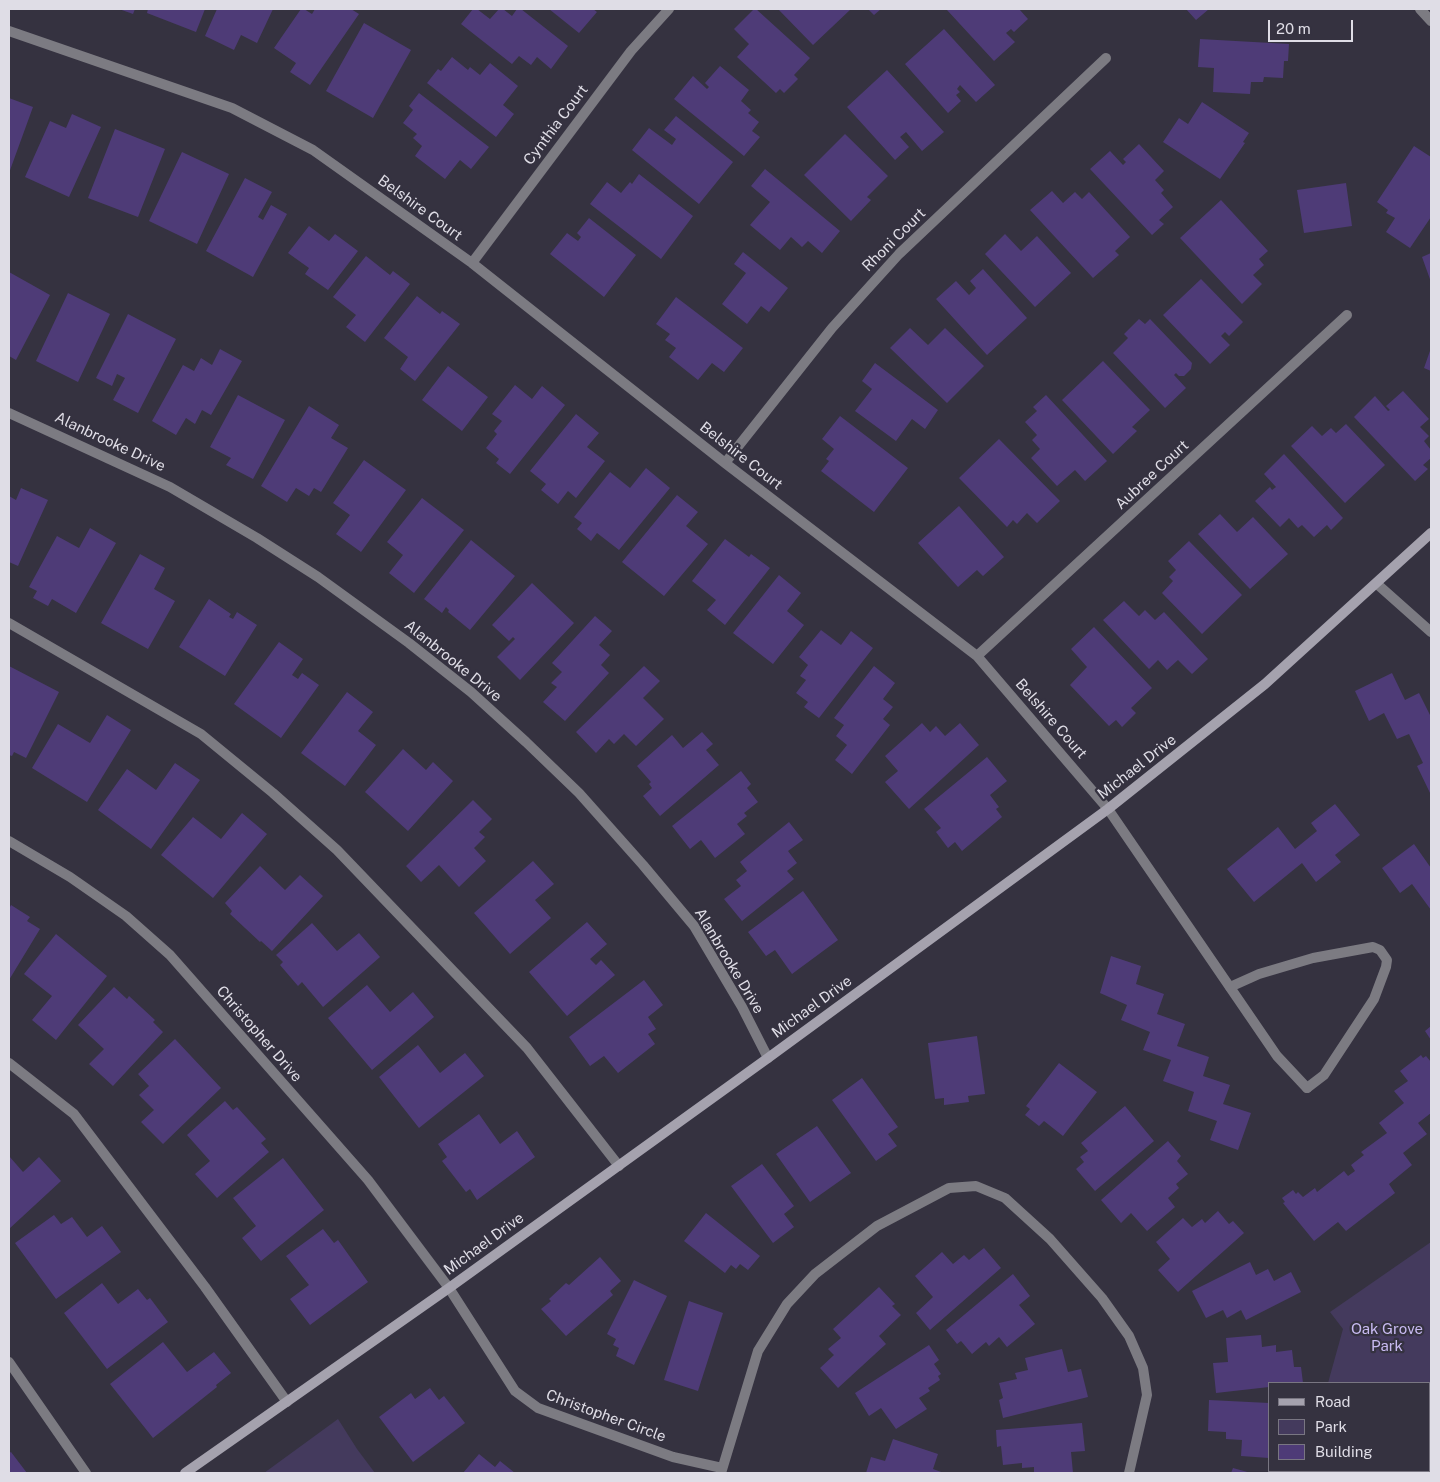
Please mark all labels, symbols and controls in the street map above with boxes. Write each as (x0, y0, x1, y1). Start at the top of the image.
scale bar (1270, 10, 1355, 42)
text: 20 m (1276, 20, 1311, 37)
street label: Cynthia Court (520, 81, 592, 169)
street label: Belshire Court (374, 171, 466, 245)
street label: Rhoni Court (859, 205, 929, 275)
street label: Alanbrooke Drive (52, 409, 168, 475)
street label: Belshire Court (696, 418, 786, 494)
street label: Aubree Court (1112, 436, 1192, 514)
street label: Alanbrooke Drive (401, 616, 505, 706)
street label: Belshire Court (1011, 675, 1091, 763)
street label: Michael Drive (1094, 731, 1180, 803)
street label: Alanbrooke Drive (690, 905, 768, 1017)
street label: Michael Drive (768, 972, 856, 1042)
street label: Christopher Drive (212, 982, 306, 1086)
street label: Michael Drive (440, 1209, 528, 1279)
park label: Oak Grove Park (1351, 1320, 1423, 1355)
legend (1268, 1382, 1430, 1472)
street label: Christopher Circle (544, 1386, 668, 1446)
text: Road (1315, 1393, 1351, 1410)
text: Park (1315, 1418, 1347, 1435)
text: Building (1315, 1443, 1373, 1460)

